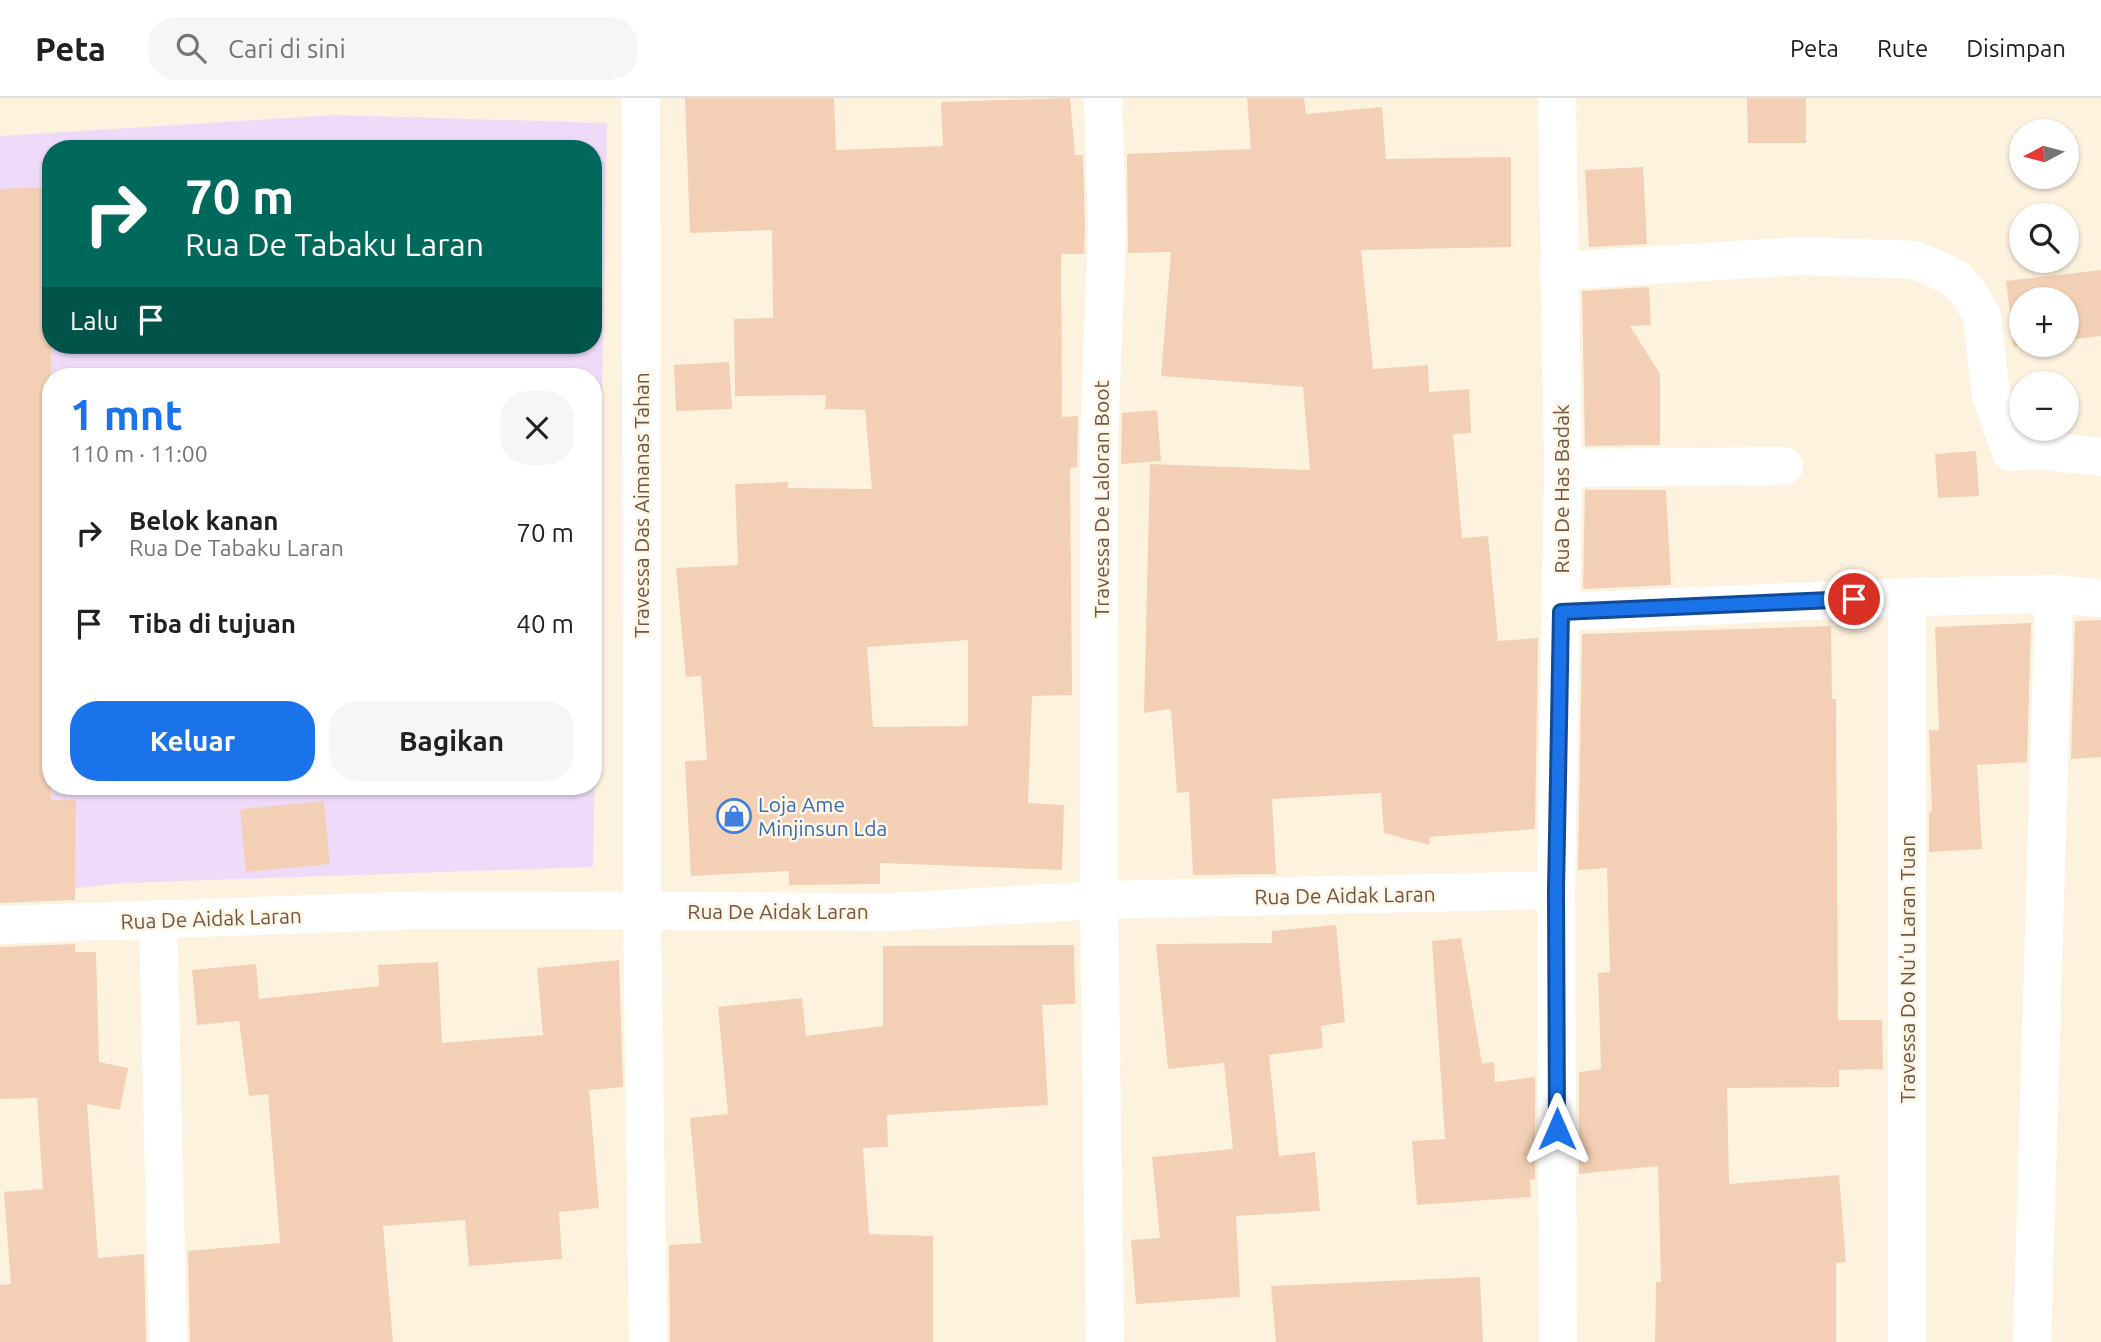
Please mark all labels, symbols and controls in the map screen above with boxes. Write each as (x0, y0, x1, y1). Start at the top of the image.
search box (148, 17, 638, 80)
icon: search (172, 29, 210, 67)
text: Peta (35, 30, 106, 67)
text: Cari di sini (228, 34, 346, 63)
text: Peta (1790, 35, 1839, 62)
text: Rute (1877, 35, 1928, 62)
text: Disimpan (1966, 35, 2066, 62)
north arrow (2009, 119, 2079, 189)
map controls (2009, 119, 2079, 441)
icon: right (70, 168, 161, 259)
text: 70 m (185, 168, 294, 223)
button: search (2009, 203, 2079, 273)
text: Rua De Tabaku Laran (185, 226, 484, 262)
button: + (2009, 287, 2079, 357)
icon: arrive (132, 301, 170, 339)
text: Lalu (70, 306, 118, 335)
button: − (2009, 371, 2079, 441)
street label: Travessa Das Aimanas Tahan (629, 372, 653, 638)
street label: Travessa De Laloran Boot (1089, 380, 1113, 618)
text: 1 mnt (70, 391, 183, 438)
button: close (500, 391, 574, 465)
street label: Rua De Has Badak (1549, 404, 1573, 574)
text: 110 m · 11:00 (70, 441, 208, 466)
text: Belok kanan (129, 506, 279, 535)
icon: right (70, 514, 108, 552)
text: 70 m (516, 518, 574, 547)
text: Rua De Tabaku Laran (129, 535, 344, 560)
pin (1824, 569, 1884, 629)
icon: arrive (1835, 580, 1873, 618)
icon: arrive (70, 605, 108, 643)
text: Tiba di tujuan (129, 609, 296, 638)
text: 40 m (516, 609, 574, 638)
button: Keluar (70, 701, 315, 781)
button: Bagikan (329, 701, 574, 781)
place label: Loja Ame Minjinsun Lda (758, 792, 887, 840)
shop icon: Loja Ame Minjinsun Lda (715, 797, 753, 835)
street label: Travessa Do Nu’u Laran Tuan (1895, 835, 1919, 1103)
street label: Rua De Aidak Laran (1254, 881, 1436, 909)
street label: Rua De Aidak Laran (687, 899, 869, 923)
street label: Rua De Aidak Laran (120, 903, 302, 933)
position arrow (1520, 1092, 1594, 1166)

